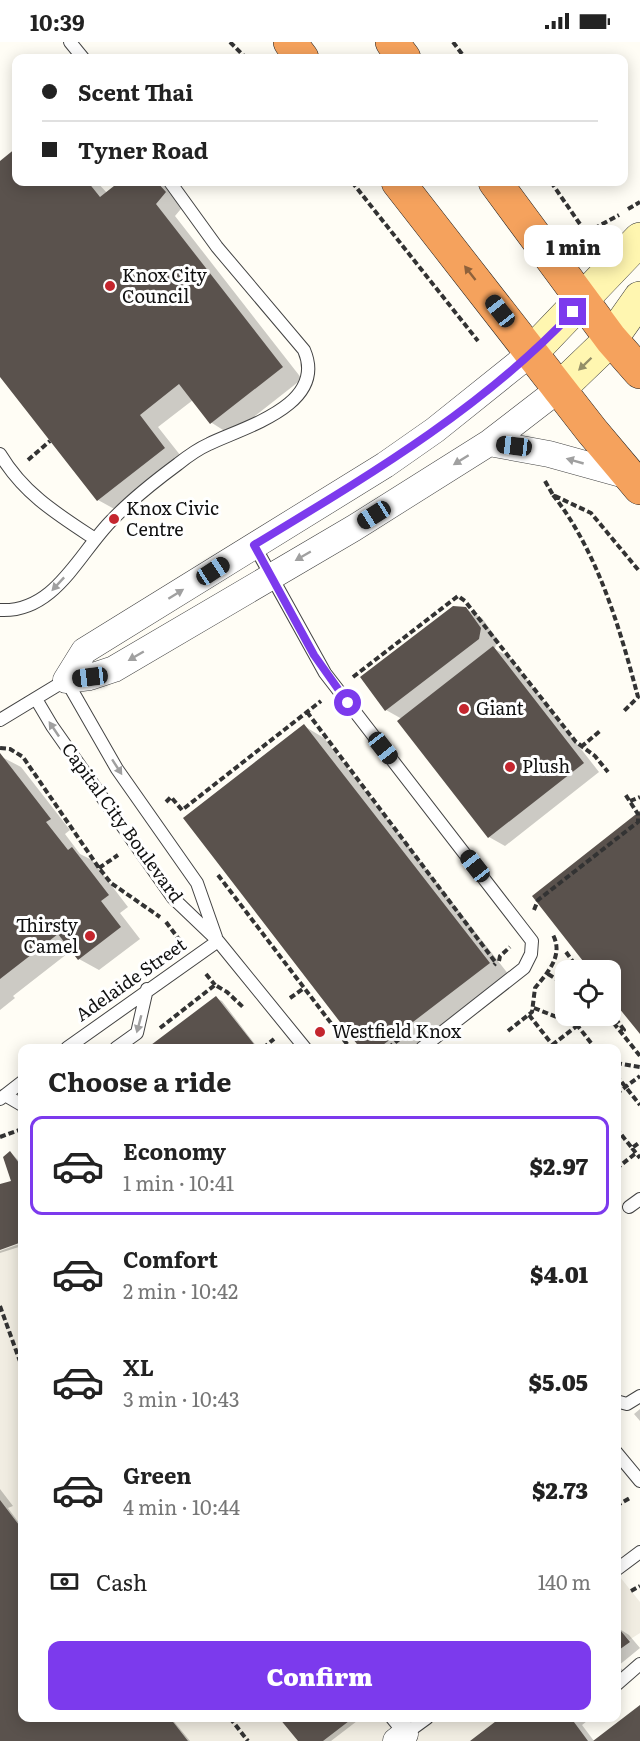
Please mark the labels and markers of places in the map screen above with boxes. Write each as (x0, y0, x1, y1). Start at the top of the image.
place label: Knox City Council (122, 261, 208, 309)
marker: Knox City Council (103, 279, 117, 293)
place label: Knox Civic Centre (126, 494, 219, 542)
marker: Knox Civic Centre (107, 512, 121, 526)
place label: Giant (476, 694, 524, 721)
marker: Giant (457, 702, 471, 716)
place label: Plush (522, 752, 570, 779)
marker: Plush (503, 760, 517, 774)
place label: Thirsty Camel (16, 911, 79, 959)
marker: Thirsty Camel (83, 929, 97, 943)
place label: Westfield Knox (332, 1017, 462, 1044)
marker: Westfield Knox (313, 1025, 327, 1039)

